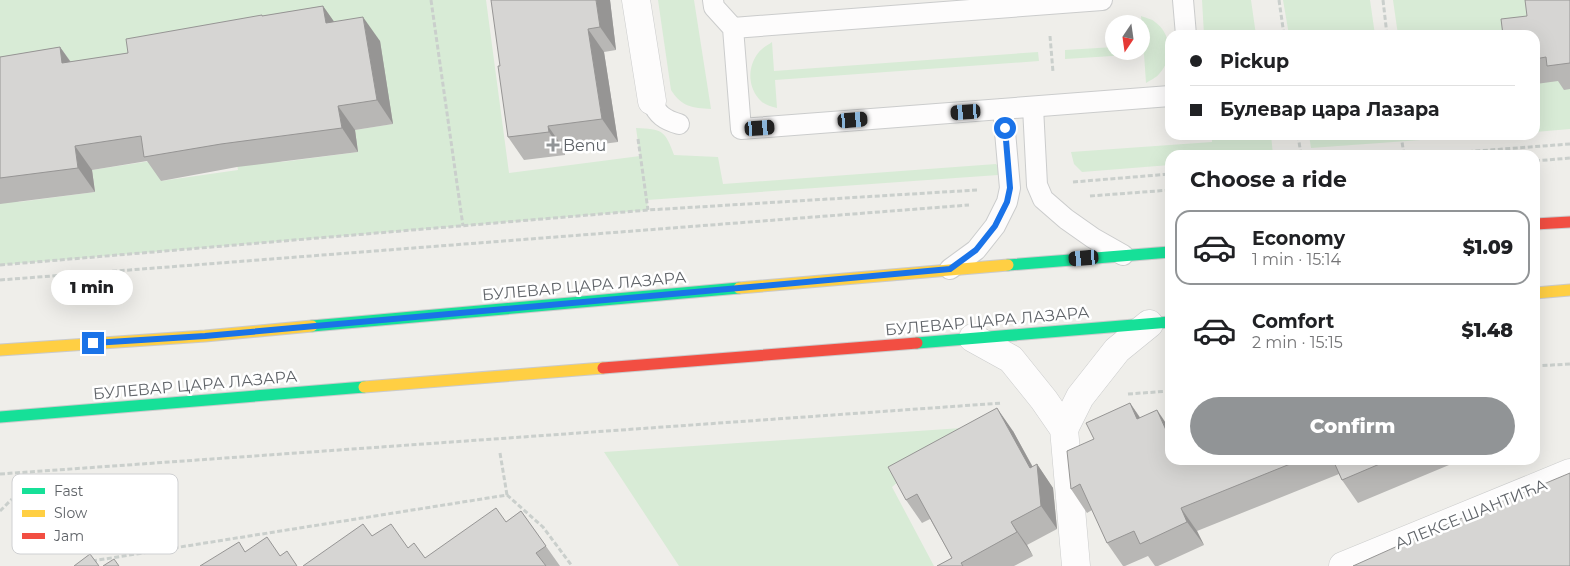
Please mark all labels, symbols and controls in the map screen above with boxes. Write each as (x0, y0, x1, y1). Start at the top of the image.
north arrow (1105, 15, 1150, 60)
map controls (1105, 15, 1150, 60)
text: Pickup (1220, 50, 1289, 73)
text: Булевар цара Лазара (1220, 98, 1439, 121)
car (950, 103, 981, 121)
car (837, 111, 868, 129)
route start (994, 117, 1016, 139)
car (744, 119, 775, 137)
place label: Benu (563, 136, 606, 155)
marker: Benu (547, 139, 559, 151)
text: Choose a ride (1190, 166, 1347, 193)
icon: car (1192, 225, 1237, 270)
text: Economy (1252, 227, 1345, 250)
text: $1.09 (1463, 236, 1513, 259)
car (1068, 249, 1099, 267)
text: 1 min · 15:14 (1252, 250, 1341, 269)
street label: БУЛЕВАР ЦАРА ЛАЗАРА (481, 268, 687, 304)
callout: 1 min (52, 270, 134, 306)
text: 1 min (70, 278, 114, 297)
street label: БУЛЕВАР ЦАРА ЛАЗАРА (884, 303, 1090, 339)
icon: car (1192, 308, 1237, 353)
text: Comfort (1252, 310, 1334, 333)
text: $1.48 (1462, 319, 1513, 342)
route end (82, 332, 104, 354)
text: 2 min · 15:15 (1252, 333, 1343, 352)
street label: БУЛЕВАР ЦАРА ЛАЗАРА (92, 367, 298, 403)
button: Confirm (1190, 397, 1515, 455)
legend (12, 474, 178, 554)
street label: АЛЕКСЕ ШАНТИЋА (1392, 475, 1550, 553)
text: Fast (54, 482, 84, 500)
text: Slow (54, 504, 88, 522)
text: Jam (53, 527, 84, 545)

